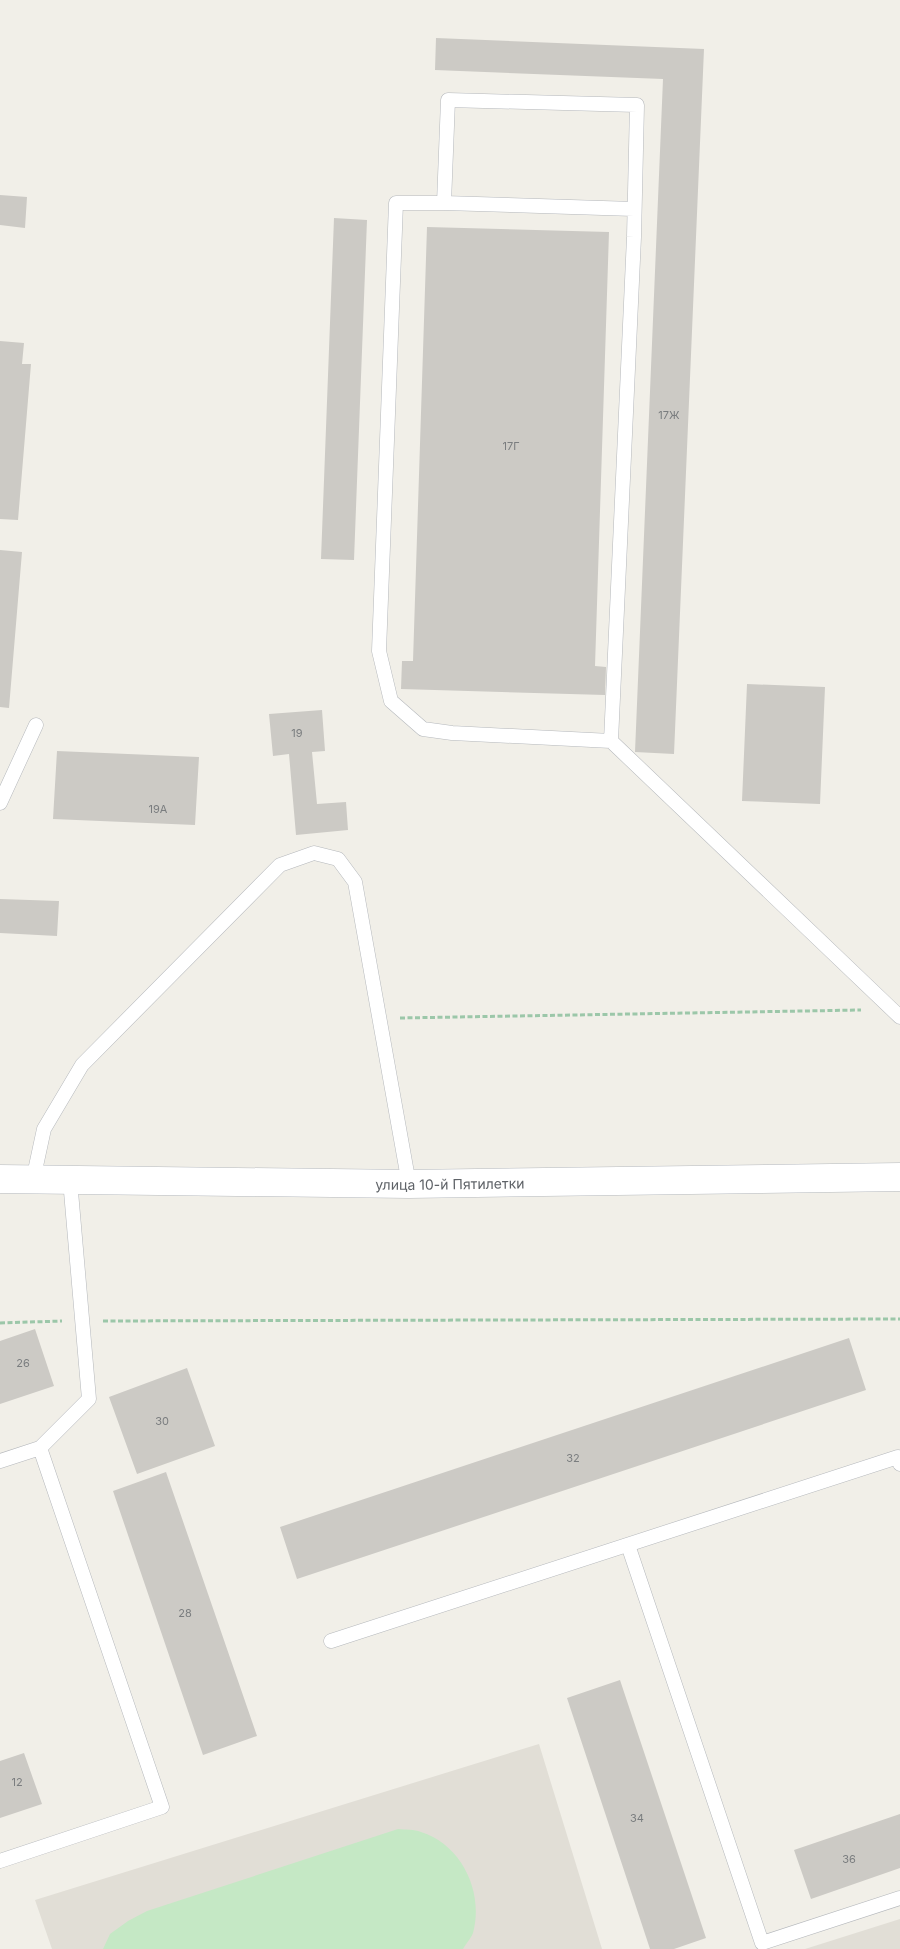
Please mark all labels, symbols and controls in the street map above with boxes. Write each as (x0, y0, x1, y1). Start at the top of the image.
house number: 17Ж (658, 408, 680, 422)
house number: 17Г (502, 439, 520, 453)
house number: 19 (291, 726, 303, 740)
house number: 19А (149, 802, 168, 816)
street label: улица 10-й Пятилетки (375, 1174, 525, 1193)
house number: 26 (16, 1356, 30, 1370)
house number: 30 (155, 1414, 169, 1428)
house number: 32 (566, 1451, 580, 1465)
house number: 28 (178, 1606, 192, 1620)
house number: 12 (11, 1775, 23, 1789)
house number: 34 (630, 1811, 644, 1825)
house number: 36 (842, 1852, 856, 1866)

